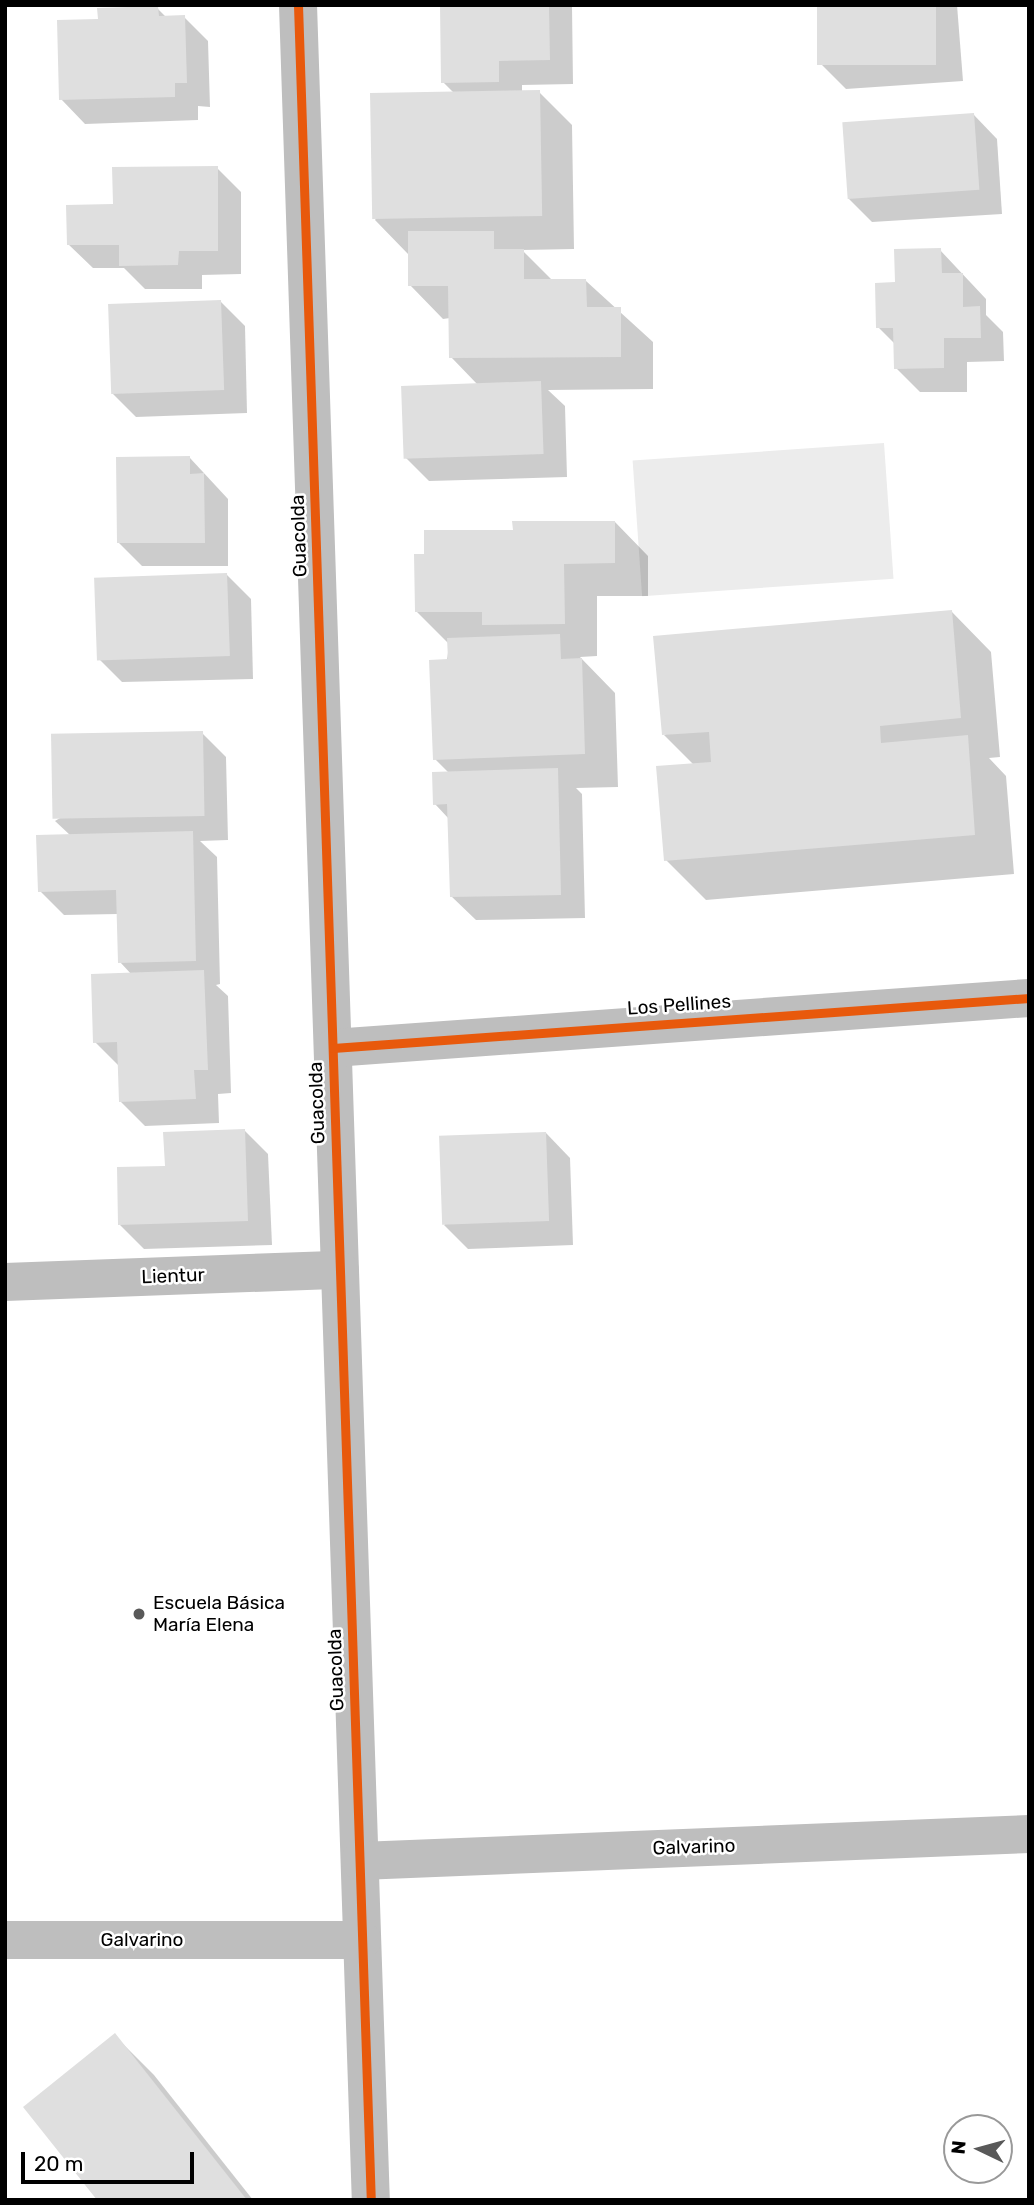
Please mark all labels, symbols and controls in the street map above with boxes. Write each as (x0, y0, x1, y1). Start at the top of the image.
street label: Guacolda (286, 494, 312, 578)
street label: Los Pellines (626, 990, 732, 1020)
street label: Guacolda (304, 1061, 330, 1145)
street label: Lientur (141, 1264, 205, 1288)
place label: Escuela Básica María Elena (153, 1592, 285, 1636)
marker: Escuela Básica María Elena (131, 1606, 147, 1622)
street label: Guacolda (323, 1628, 349, 1712)
street label: Galvarino (652, 1834, 736, 1860)
street label: Galvarino (101, 1929, 183, 1951)
north arrow (943, 2114, 1013, 2184)
scale bar (24, 2138, 198, 2182)
text: N (947, 2139, 971, 2155)
text: 20 m (34, 2151, 83, 2176)

